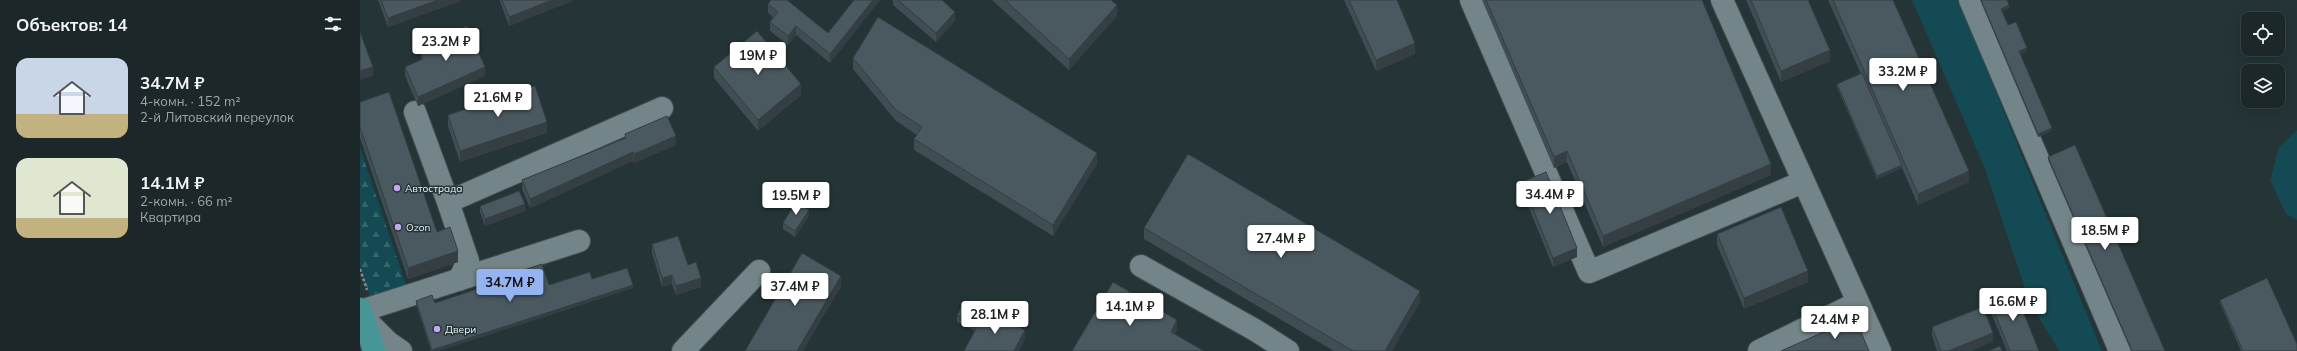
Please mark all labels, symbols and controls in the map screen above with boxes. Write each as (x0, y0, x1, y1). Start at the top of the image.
map controls (2241, 12, 2285, 108)
button: locate (2241, 12, 2285, 56)
icon: filters (322, 13, 344, 35)
text: Объектов: 14 (16, 14, 128, 35)
pin: 23.2M ₽ (409, 28, 483, 62)
text: 23.2M ₽ (421, 33, 471, 49)
pin: 19M ₽ (730, 42, 786, 76)
text: 19M ₽ (739, 47, 777, 63)
pin: 33.2M ₽ (1866, 58, 1940, 92)
text: 33.2M ₽ (1878, 63, 1928, 79)
button: layers (2241, 64, 2285, 108)
text: 34.7M ₽ (140, 72, 204, 93)
icon: home (48, 74, 96, 122)
pin: 21.6M ₽ (461, 84, 535, 118)
text: 21.6M ₽ (473, 89, 523, 105)
text: 4-комн. · 152 m² (140, 93, 240, 109)
text: 2-й Литовский переулок (140, 109, 294, 125)
text: 14.1M ₽ (140, 172, 204, 193)
icon: home (48, 174, 96, 222)
pin: 34.4M ₽ (1513, 181, 1587, 215)
place label: Автострада (405, 182, 462, 195)
pin: 19.5M ₽ (759, 182, 833, 216)
marker: Автострада (392, 183, 402, 193)
text: 34.4M ₽ (1525, 186, 1575, 202)
text: 19.5M ₽ (771, 187, 821, 203)
text: 2-комн. · 66 m² (140, 193, 233, 209)
text: Квартира (140, 209, 201, 225)
pin: 18.5M ₽ (2068, 217, 2142, 251)
place label: Ozon (406, 221, 431, 234)
marker: Ozon (393, 222, 403, 232)
text: 18.5M ₽ (2080, 222, 2130, 238)
pin: 27.4M ₽ (1244, 225, 1318, 259)
text: 27.4M ₽ (1256, 230, 1306, 246)
pin: 34.7M ₽ (473, 269, 547, 303)
pin: 37.4M ₽ (758, 273, 832, 307)
text: 34.7M ₽ (485, 274, 535, 290)
text: 37.4M ₽ (770, 278, 820, 294)
pin: 16.6M ₽ (1976, 288, 2050, 322)
pin: 14.1M ₽ (1093, 293, 1167, 327)
text: 16.6M ₽ (1988, 293, 2038, 309)
text: 14.1M ₽ (1105, 298, 1155, 314)
pin: 28.1M ₽ (958, 301, 1032, 335)
text: 28.1M ₽ (970, 306, 1020, 322)
pin: 24.4M ₽ (1798, 306, 1872, 340)
text: 24.4M ₽ (1810, 311, 1860, 327)
place label: Двери (445, 323, 476, 336)
marker: Двери (432, 324, 442, 334)

